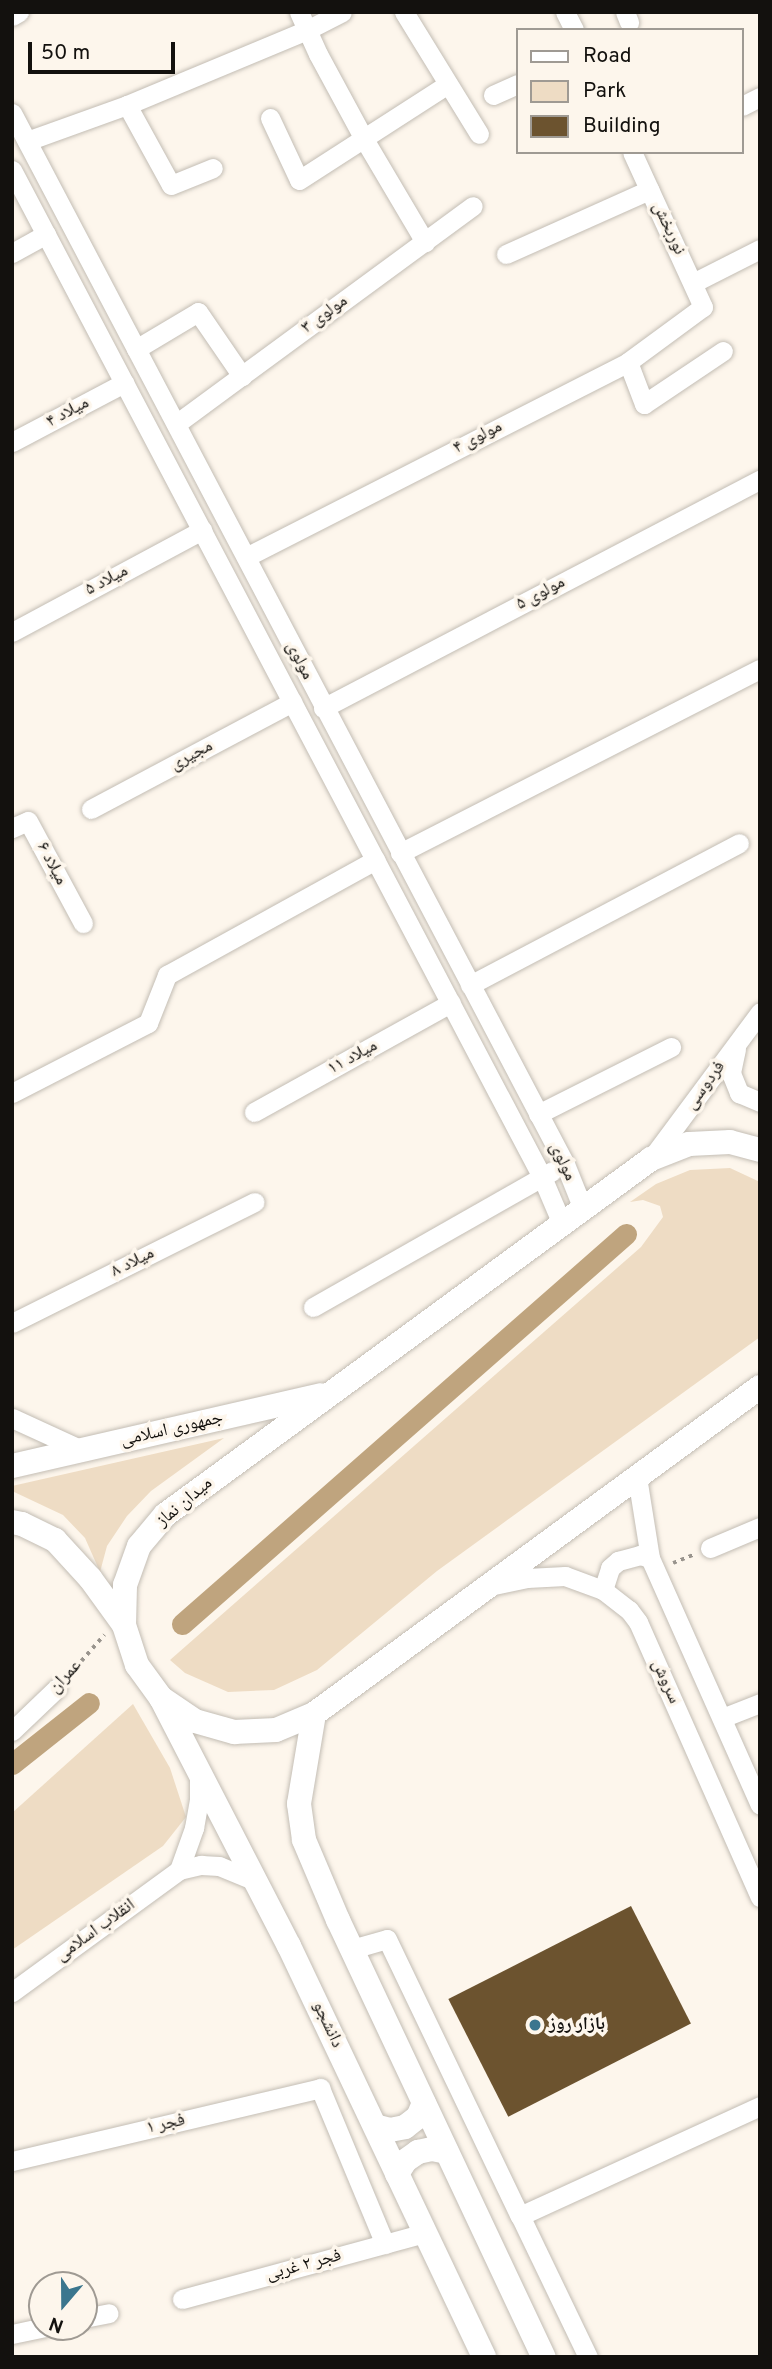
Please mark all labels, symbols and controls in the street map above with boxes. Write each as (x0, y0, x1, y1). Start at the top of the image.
scale bar (32, 28, 178, 72)
legend (516, 28, 744, 154)
text: 50 m (41, 40, 90, 67)
text: Road (583, 43, 632, 70)
text: Park (583, 78, 626, 105)
text: Building (583, 113, 661, 140)
street label: نوربخش (646, 199, 690, 259)
street label: مولوی ۳ (297, 291, 353, 339)
street label: میلاد ۴ (43, 393, 93, 433)
street label: مولوی ۴ (450, 417, 506, 459)
street label: میلاد ۵ (82, 561, 132, 601)
street label: مولوی ۵ (513, 572, 569, 616)
street label: مولوی (280, 638, 318, 684)
street label: مجیری (167, 736, 217, 776)
street label: میلاد ۶ (31, 839, 71, 889)
street label: میلاد ۱۱ (324, 1036, 382, 1080)
street label: فردوسی (681, 1057, 731, 1115)
street label: مولوی (544, 1139, 580, 1185)
street label: میلاد ۸ (108, 1243, 158, 1283)
street label: جمهوری اسلامی (119, 1408, 225, 1452)
street label: میدان نماز (153, 1473, 217, 1533)
street label: عمران (45, 1656, 87, 1698)
street label: سروش (646, 1657, 684, 1707)
street label: انقلاب اسلامی (52, 1895, 140, 1967)
street label: دانشجو (307, 1998, 347, 2052)
place label: بازار روز (549, 2014, 605, 2036)
marker: بازار روز (527, 2017, 543, 2033)
street label: فجر ۱ (145, 2110, 187, 2140)
street label: فجر ۲ غربی (264, 2246, 344, 2286)
north arrow (28, 2271, 98, 2341)
text: N (46, 2310, 67, 2337)

